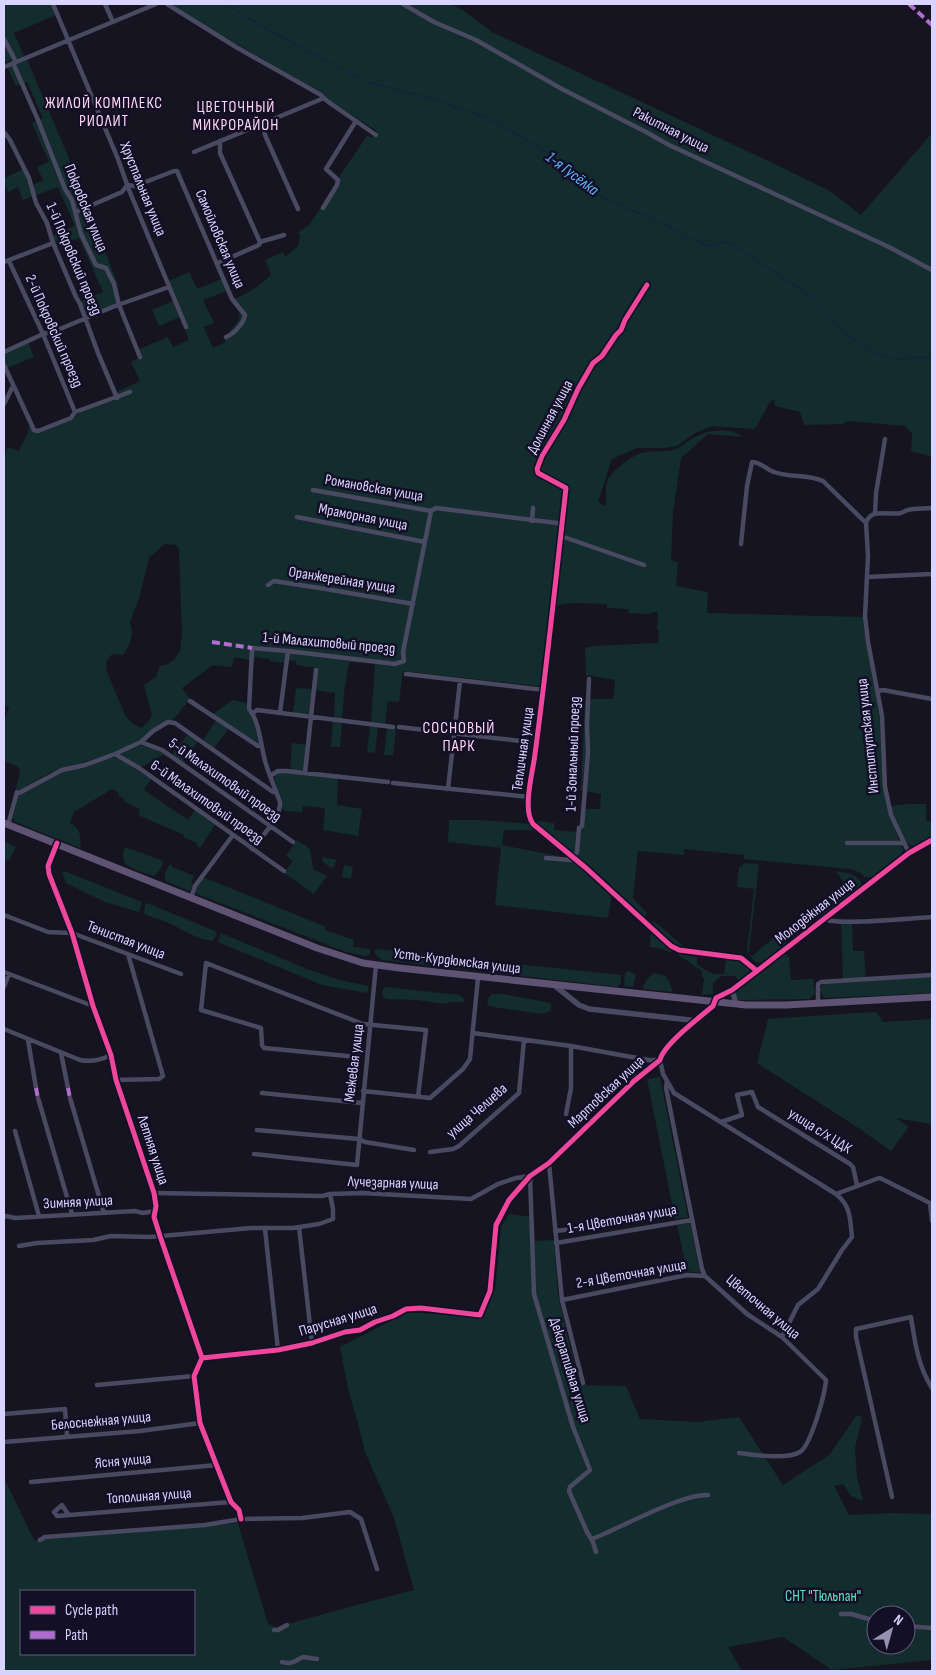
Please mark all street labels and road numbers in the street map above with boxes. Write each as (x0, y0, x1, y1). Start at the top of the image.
street label: Ракитная улица (630, 103, 713, 157)
street label: Хрустальная улица (115, 138, 171, 239)
street label: Покровская улица (60, 161, 112, 255)
street label: Самойловская улица (191, 187, 249, 291)
street label: 1-й Покровский проезд (42, 200, 106, 318)
street label: 2-й Покровский проезд (21, 272, 87, 390)
street label: Долинная улица (523, 377, 577, 457)
street label: Романовская улица (323, 470, 425, 506)
street label: Мраморная улица (317, 499, 409, 535)
street label: Оранжерейная улица (287, 562, 397, 598)
street label: 1-й Малахитовый проезд (262, 628, 396, 658)
street label: Институтская улица (852, 677, 883, 794)
street label: 1-й Зональный проезд (561, 696, 585, 812)
street label: Тепличная улица (508, 706, 538, 792)
street label: 5-й Малахитовый проезд (165, 734, 285, 826)
street label: 6-й Малахитовый проезд (147, 756, 267, 848)
street label: Молодёжная улица (771, 874, 859, 948)
street label: Тенистая улица (84, 916, 168, 964)
street label: Усть-Курдюмская улица (392, 944, 522, 978)
street label: Межевая улица (340, 1023, 368, 1103)
street label: Мартовская улица (564, 1052, 648, 1132)
street label: улица Челиева (443, 1079, 512, 1143)
street label: улица с/х ЦДК (785, 1104, 856, 1158)
street label: Летняя улица (133, 1112, 173, 1187)
street label: Лучезарная улица (346, 1172, 439, 1194)
street label: Зимняя улица (43, 1191, 114, 1213)
street label: 1-я Цветочная улица (566, 1200, 678, 1238)
street label: 2-я Цветочная улица (575, 1255, 688, 1293)
street label: Цветочная улица (722, 1270, 804, 1344)
street label: Парусная улица (297, 1299, 380, 1341)
street label: Декоративная улица (545, 1315, 595, 1425)
street label: Белоснежная улица (50, 1407, 152, 1435)
street label: Ясня улица (94, 1449, 152, 1473)
street label: Тополиная улица (106, 1484, 192, 1508)

